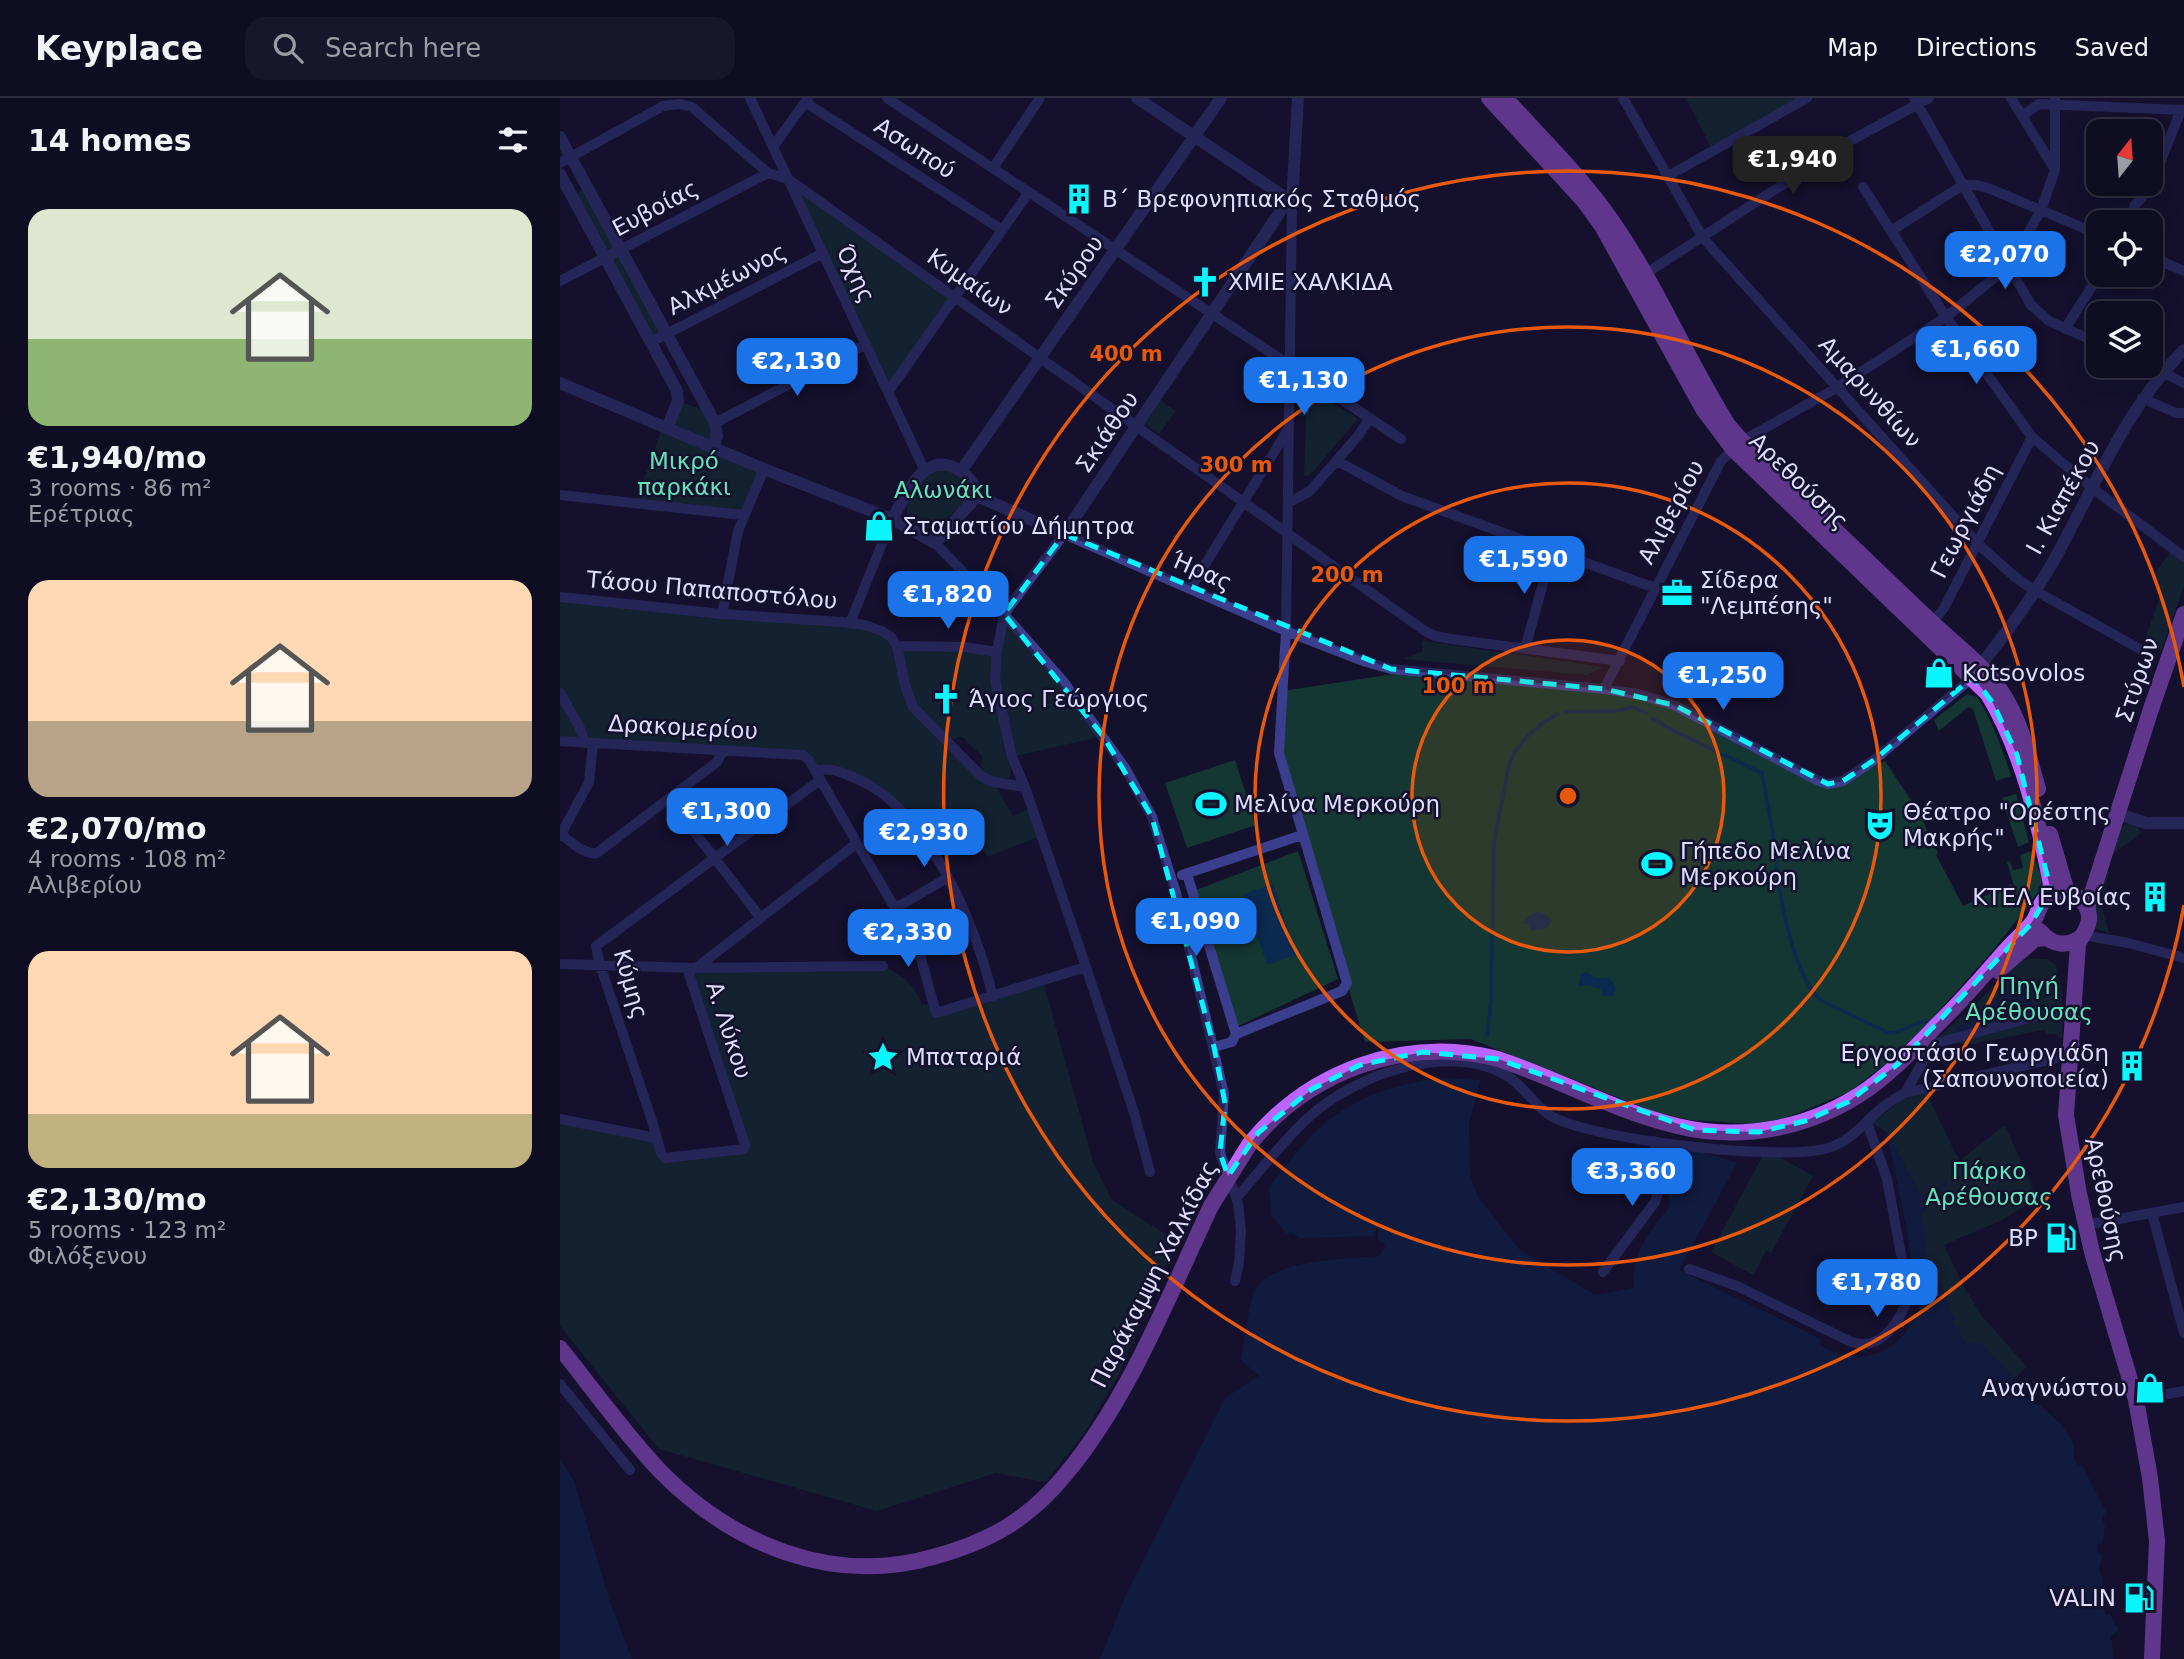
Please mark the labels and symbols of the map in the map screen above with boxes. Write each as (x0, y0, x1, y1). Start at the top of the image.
street label: Ασωπού (870, 112, 960, 184)
north arrow (2086, 119, 2163, 196)
pin: €1,940 (1736, 136, 1850, 196)
street label: Ευβοίας (608, 175, 702, 241)
building icon: Β΄ Βρεφονηπιακός Σταθμός (1062, 182, 1096, 216)
place label: Β΄ Βρεφονηπιακός Σταθμός (1102, 186, 1421, 212)
street label: Σκύρου (1039, 230, 1109, 314)
pin: €2,070 (1948, 232, 2062, 291)
street label: Αλκμέωνος (663, 238, 791, 320)
street label: Όχης (831, 240, 880, 307)
street label: Κυμαίων (922, 243, 1018, 321)
church icon: ΧΜΙΕ ΧΑΛΚΙΔΑ (1188, 265, 1222, 299)
place label: ΧΜΙΕ ΧΑΛΚΙΔΑ (1228, 269, 1393, 295)
pin: €1,660 (1919, 327, 2033, 386)
street label: Αμαρυνθίων (1813, 331, 1927, 453)
pin: €2,130 (740, 338, 854, 398)
text: 400 m (1089, 342, 1163, 366)
pin: €1,130 (1247, 358, 1361, 417)
street label: Σκιάθου (1070, 386, 1144, 478)
street label: Αρεθούσης (1744, 428, 1854, 534)
street label: Ι. Κιαπέκου (2021, 435, 2105, 559)
park label: Μικρό παρκάκι (637, 448, 731, 500)
text: 300 m (1199, 453, 1273, 477)
street label: Αλιβερίου (1633, 456, 1709, 568)
street label: Γεωργιάδη (1925, 460, 2005, 582)
park label: Αλωνάκι (894, 477, 992, 503)
shop icon: Σταματίου Δήμητρα (862, 509, 896, 543)
place label: Σταματίου Δήμητρα (902, 513, 1135, 539)
pin: €1,590 (1467, 536, 1581, 596)
street label: Ήρας (1167, 546, 1236, 596)
text: 200 m (1310, 563, 1384, 587)
street label: Τάσου Παπαποστόλου (585, 566, 838, 614)
place label: Σίδερα "Λεμπέσης" (1700, 567, 1833, 619)
pin: €1,820 (891, 572, 1005, 631)
office icon: Σίδερα "Λεμπέσης" (1660, 576, 1694, 610)
street label: Στύρων (2110, 634, 2164, 726)
pin: €1,250 (1666, 652, 1780, 712)
shop icon: Kotsovolos (1922, 656, 1956, 690)
place label: Kotsovolos (1962, 660, 2085, 686)
text: 100 m (1421, 674, 1495, 698)
church icon: Άγιος Γεώργιος (929, 682, 963, 716)
place label: Άγιος Γεώργιος (969, 686, 1149, 712)
street label: Δρακομερίου (607, 710, 759, 744)
centre of rings (1556, 784, 1580, 808)
sports icon: Μελίνα Μερκούρη (1194, 787, 1228, 821)
pin: €1,300 (670, 788, 784, 848)
place label: Μελίνα Μερκούρη (1234, 791, 1440, 817)
place label: Θέατρο "Ορέστης Μακρής" (1903, 799, 2111, 851)
theatre icon: Θέατρο "Ορέστης Μακρής" (1863, 808, 1897, 842)
pin: €2,930 (867, 810, 981, 869)
place label: Γήπεδο Μελίνα Μερκούρη (1680, 838, 1851, 890)
sports icon: Γήπεδο Μελίνα Μερκούρη (1640, 847, 1674, 881)
building icon: ΚΤΕΛ Ευβοίας (2138, 880, 2172, 914)
place label: ΚΤΕΛ Ευβοίας (1972, 884, 2132, 910)
pin: €1,090 (1139, 898, 1253, 958)
pin: €2,330 (851, 910, 965, 969)
street label: Κύμης (609, 946, 653, 1022)
park label: Πηγή Αρέθουσας (1965, 973, 2093, 1025)
street label: Α. Λύκου (701, 978, 757, 1082)
place icon: Μπαταριά (866, 1040, 900, 1074)
place label: Εργοστάσιο Γεωργιάδη (Σαπουνοποιεία) (1841, 1040, 2109, 1092)
place label: Μπαταριά (906, 1044, 1021, 1070)
building icon: Εργοστάσιο Γεωργιάδη (Σαπουνοποιεία) (2115, 1049, 2149, 1083)
street label: Αρεθούσης (2080, 1135, 2132, 1265)
pin: €3,360 (1575, 1148, 1689, 1208)
street label: Παράκαμψη Χαλκίδας (1085, 1156, 1223, 1392)
park label: Πάρκο Αρέθουσας (1925, 1158, 2053, 1210)
fuel station icon: BP (2044, 1221, 2078, 1255)
place label: BP (2008, 1225, 2038, 1251)
pin: €1,780 (1820, 1260, 1934, 1319)
shop icon: Αναγνώστου (2133, 1371, 2167, 1405)
place label: Αναγνώστου (1982, 1375, 2127, 1401)
fuel station icon: VALIN (2122, 1581, 2156, 1615)
place label: VALIN (2049, 1585, 2116, 1611)

